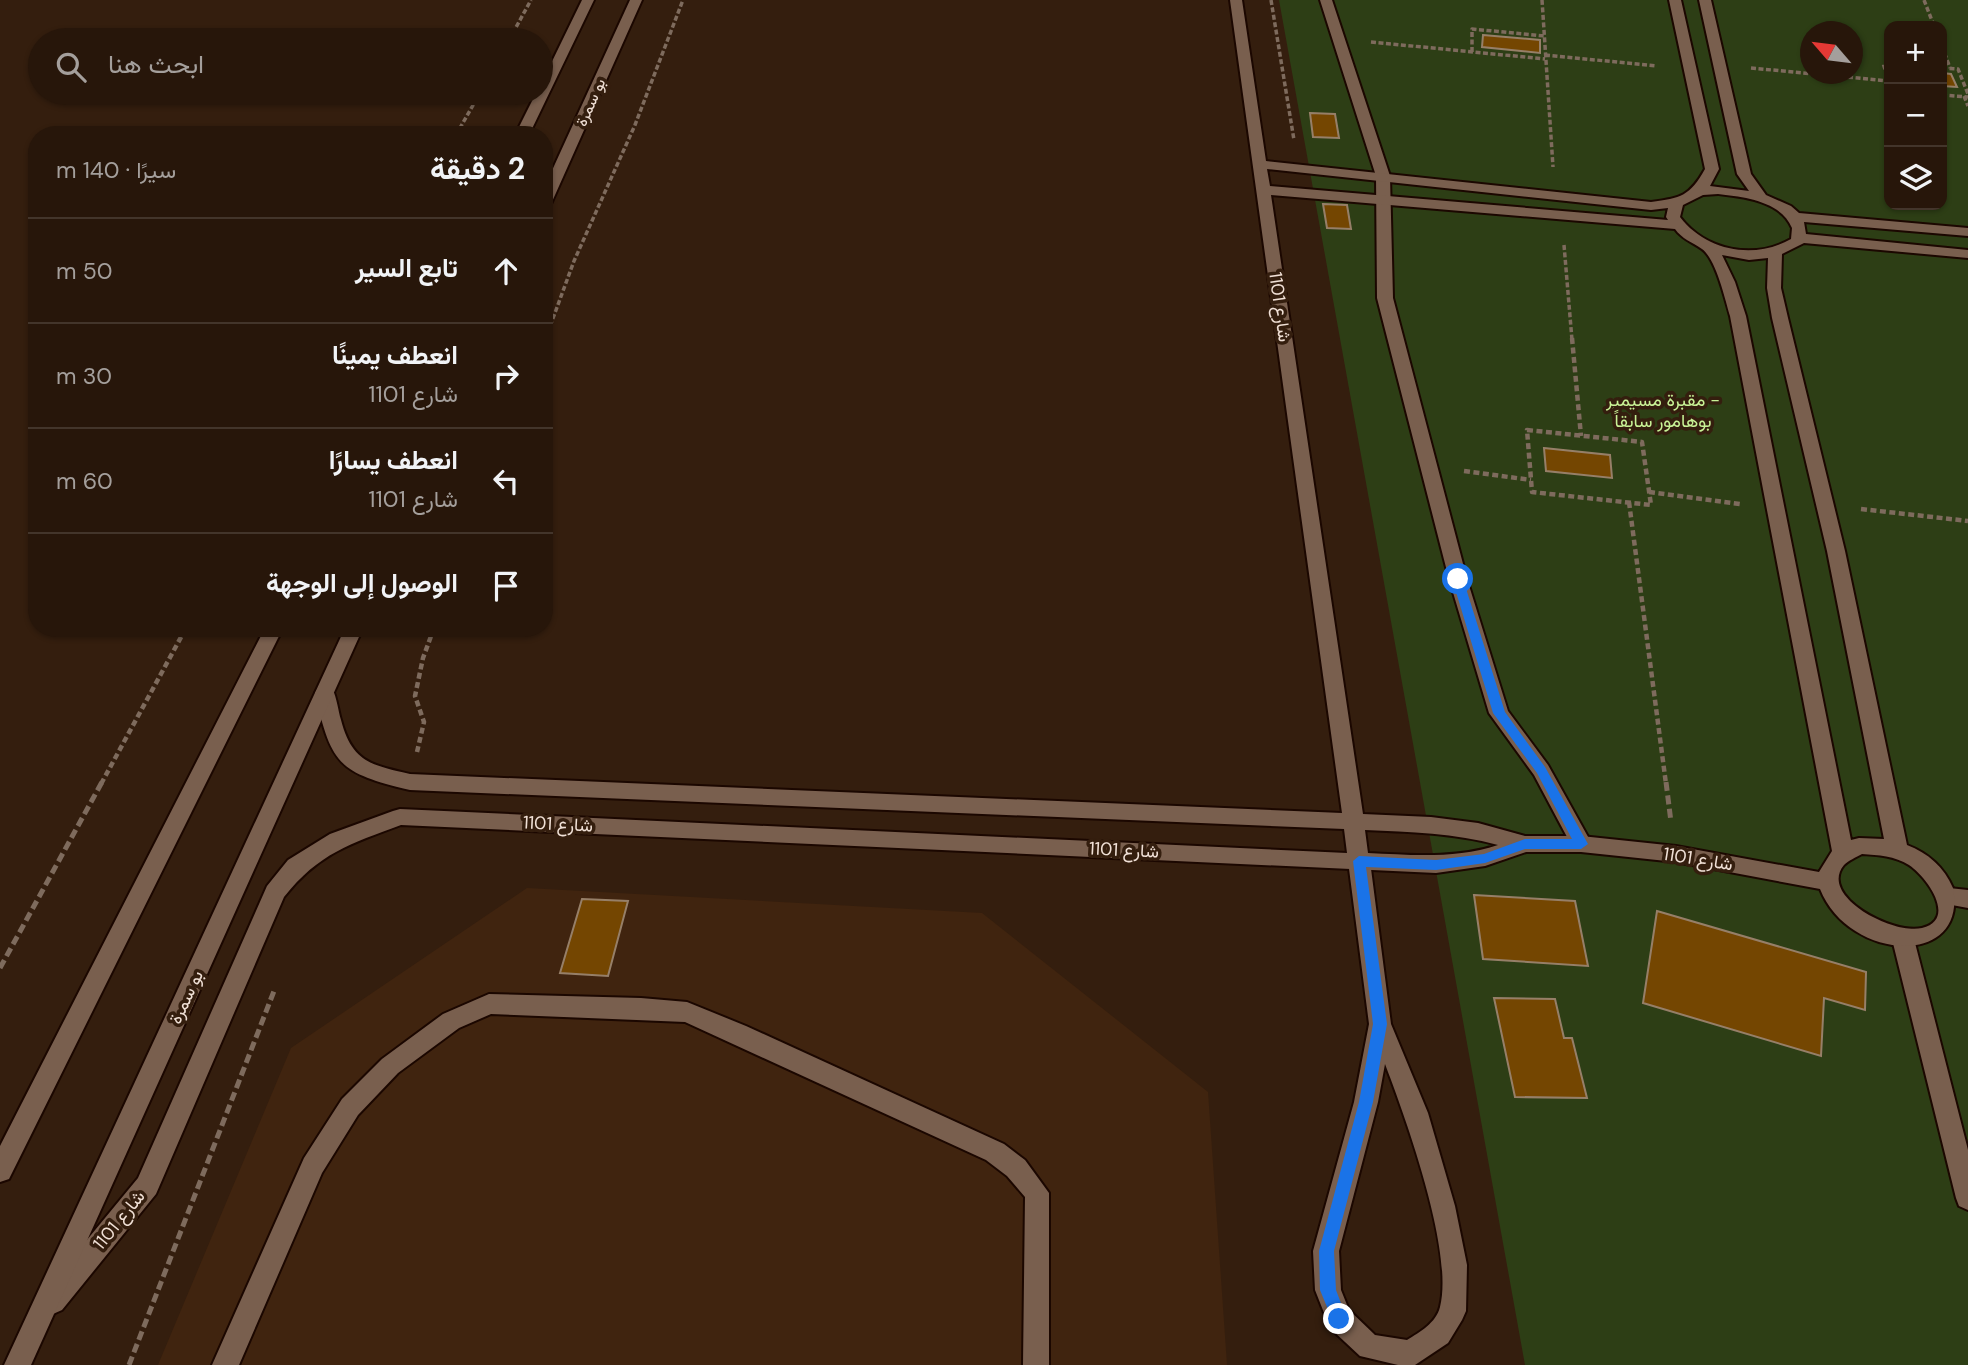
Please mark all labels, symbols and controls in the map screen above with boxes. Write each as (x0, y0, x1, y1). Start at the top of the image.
north arrow (1800, 21, 1863, 84)
map controls (1884, 21, 1947, 210)
button: + (1884, 21, 1947, 84)
search box (28, 28, 553, 105)
text: ابحث هنا (108, 47, 204, 81)
icon: search (52, 48, 90, 86)
street label: بو سمرة (571, 75, 610, 129)
button: − (1884, 84, 1947, 147)
button: layers (1884, 147, 1947, 210)
text: 2 دقيقة (430, 149, 525, 188)
text: سيرًا · 140 m (56, 155, 176, 185)
text: تابع السير (355, 251, 458, 285)
icon: ahead (487, 252, 525, 290)
text: 50 m (56, 256, 112, 286)
street label: شارع 1101 (1263, 271, 1297, 343)
text: انعطف يمينًا (332, 338, 458, 372)
icon: right (487, 357, 525, 395)
text: 30 m (56, 361, 112, 391)
text: شارع 1101 (368, 379, 458, 409)
park label: مقبرة مسيمير - بوهامور سابقاً (1605, 388, 1720, 433)
text: انعطف يسارًا (329, 443, 458, 477)
icon: left (487, 462, 525, 500)
text: 60 m (56, 466, 113, 496)
text: شارع 1101 (368, 484, 458, 514)
route start (1442, 563, 1473, 594)
text: الوصول إلى الوجهة (266, 566, 458, 600)
icon: arrive (487, 567, 525, 605)
street label: شارع 1101 (522, 810, 594, 838)
street label: شارع 1101 (1088, 836, 1160, 864)
street label: شارع 1101 (1661, 842, 1735, 876)
street label: بو سمرة (163, 966, 209, 1028)
street label: شارع 1101 (88, 1185, 150, 1255)
route end (1323, 1303, 1354, 1334)

